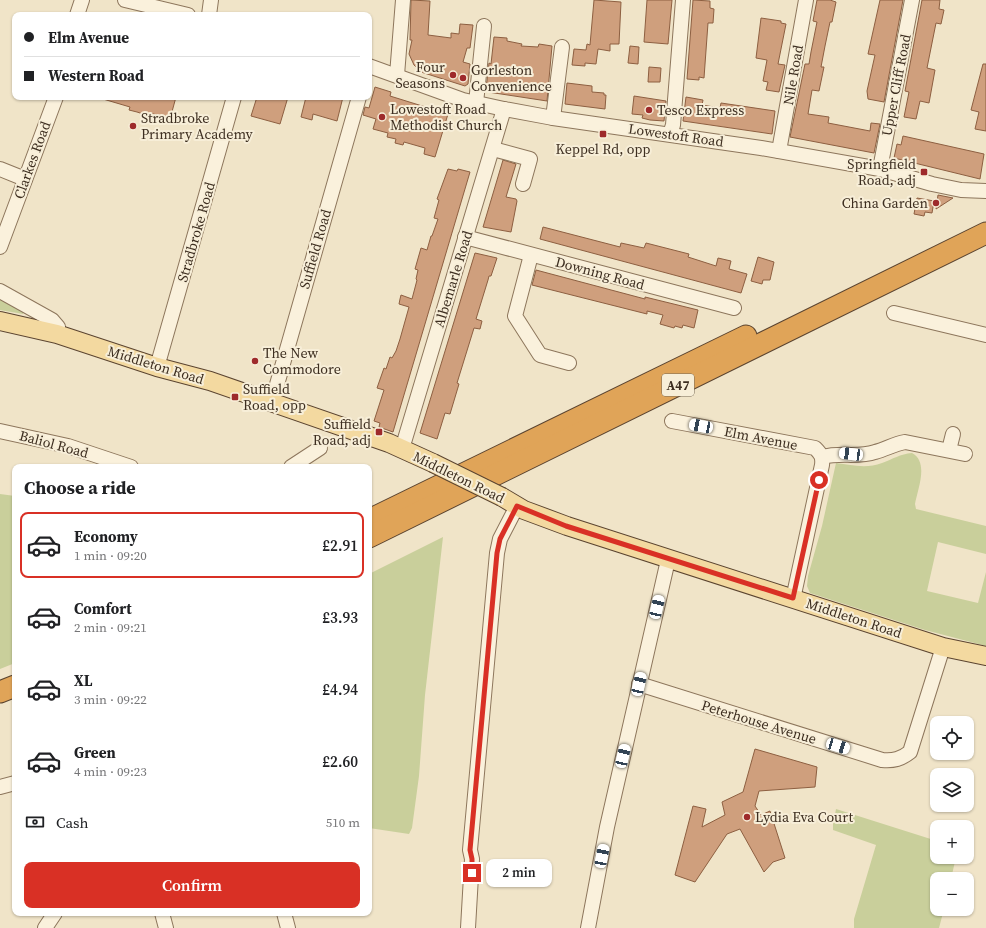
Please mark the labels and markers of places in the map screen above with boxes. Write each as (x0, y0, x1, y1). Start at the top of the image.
place label: Four Seasons (395, 57, 445, 93)
place label: Gorleston Convenience (471, 60, 552, 96)
marker: Four Seasons (448, 70, 458, 80)
marker: Gorleston Convenience (458, 73, 468, 83)
place label: Lowestoft Road Methodist Church (390, 99, 502, 135)
place label: Tesco Express (657, 100, 744, 120)
marker: Tesco Express (644, 105, 654, 115)
place label: Stradbroke Primary Academy (141, 108, 254, 144)
marker: Lowestoft Road Methodist Church (377, 112, 387, 122)
marker: Stradbroke Primary Academy (128, 121, 138, 131)
marker: Keppel Rd, opp (598, 129, 608, 139)
place label: Keppel Rd, opp (556, 139, 650, 159)
place label: Springfield Road, adj (847, 154, 916, 190)
marker: Springfield Road, adj (919, 167, 929, 177)
place label: China Garden (842, 193, 929, 213)
marker: China Garden (931, 198, 941, 208)
place label: The New Commodore (263, 343, 341, 379)
marker: The New Commodore (250, 356, 260, 366)
place label: Suffield Road, opp (243, 379, 306, 415)
marker: Suffield Road, opp (230, 392, 240, 402)
place label: Suffield Road, adj (313, 414, 371, 450)
marker: Suffield Road, adj (374, 427, 384, 437)
place label: Lydia Eva Court (755, 807, 853, 827)
marker: Lydia Eva Court (742, 812, 752, 822)

